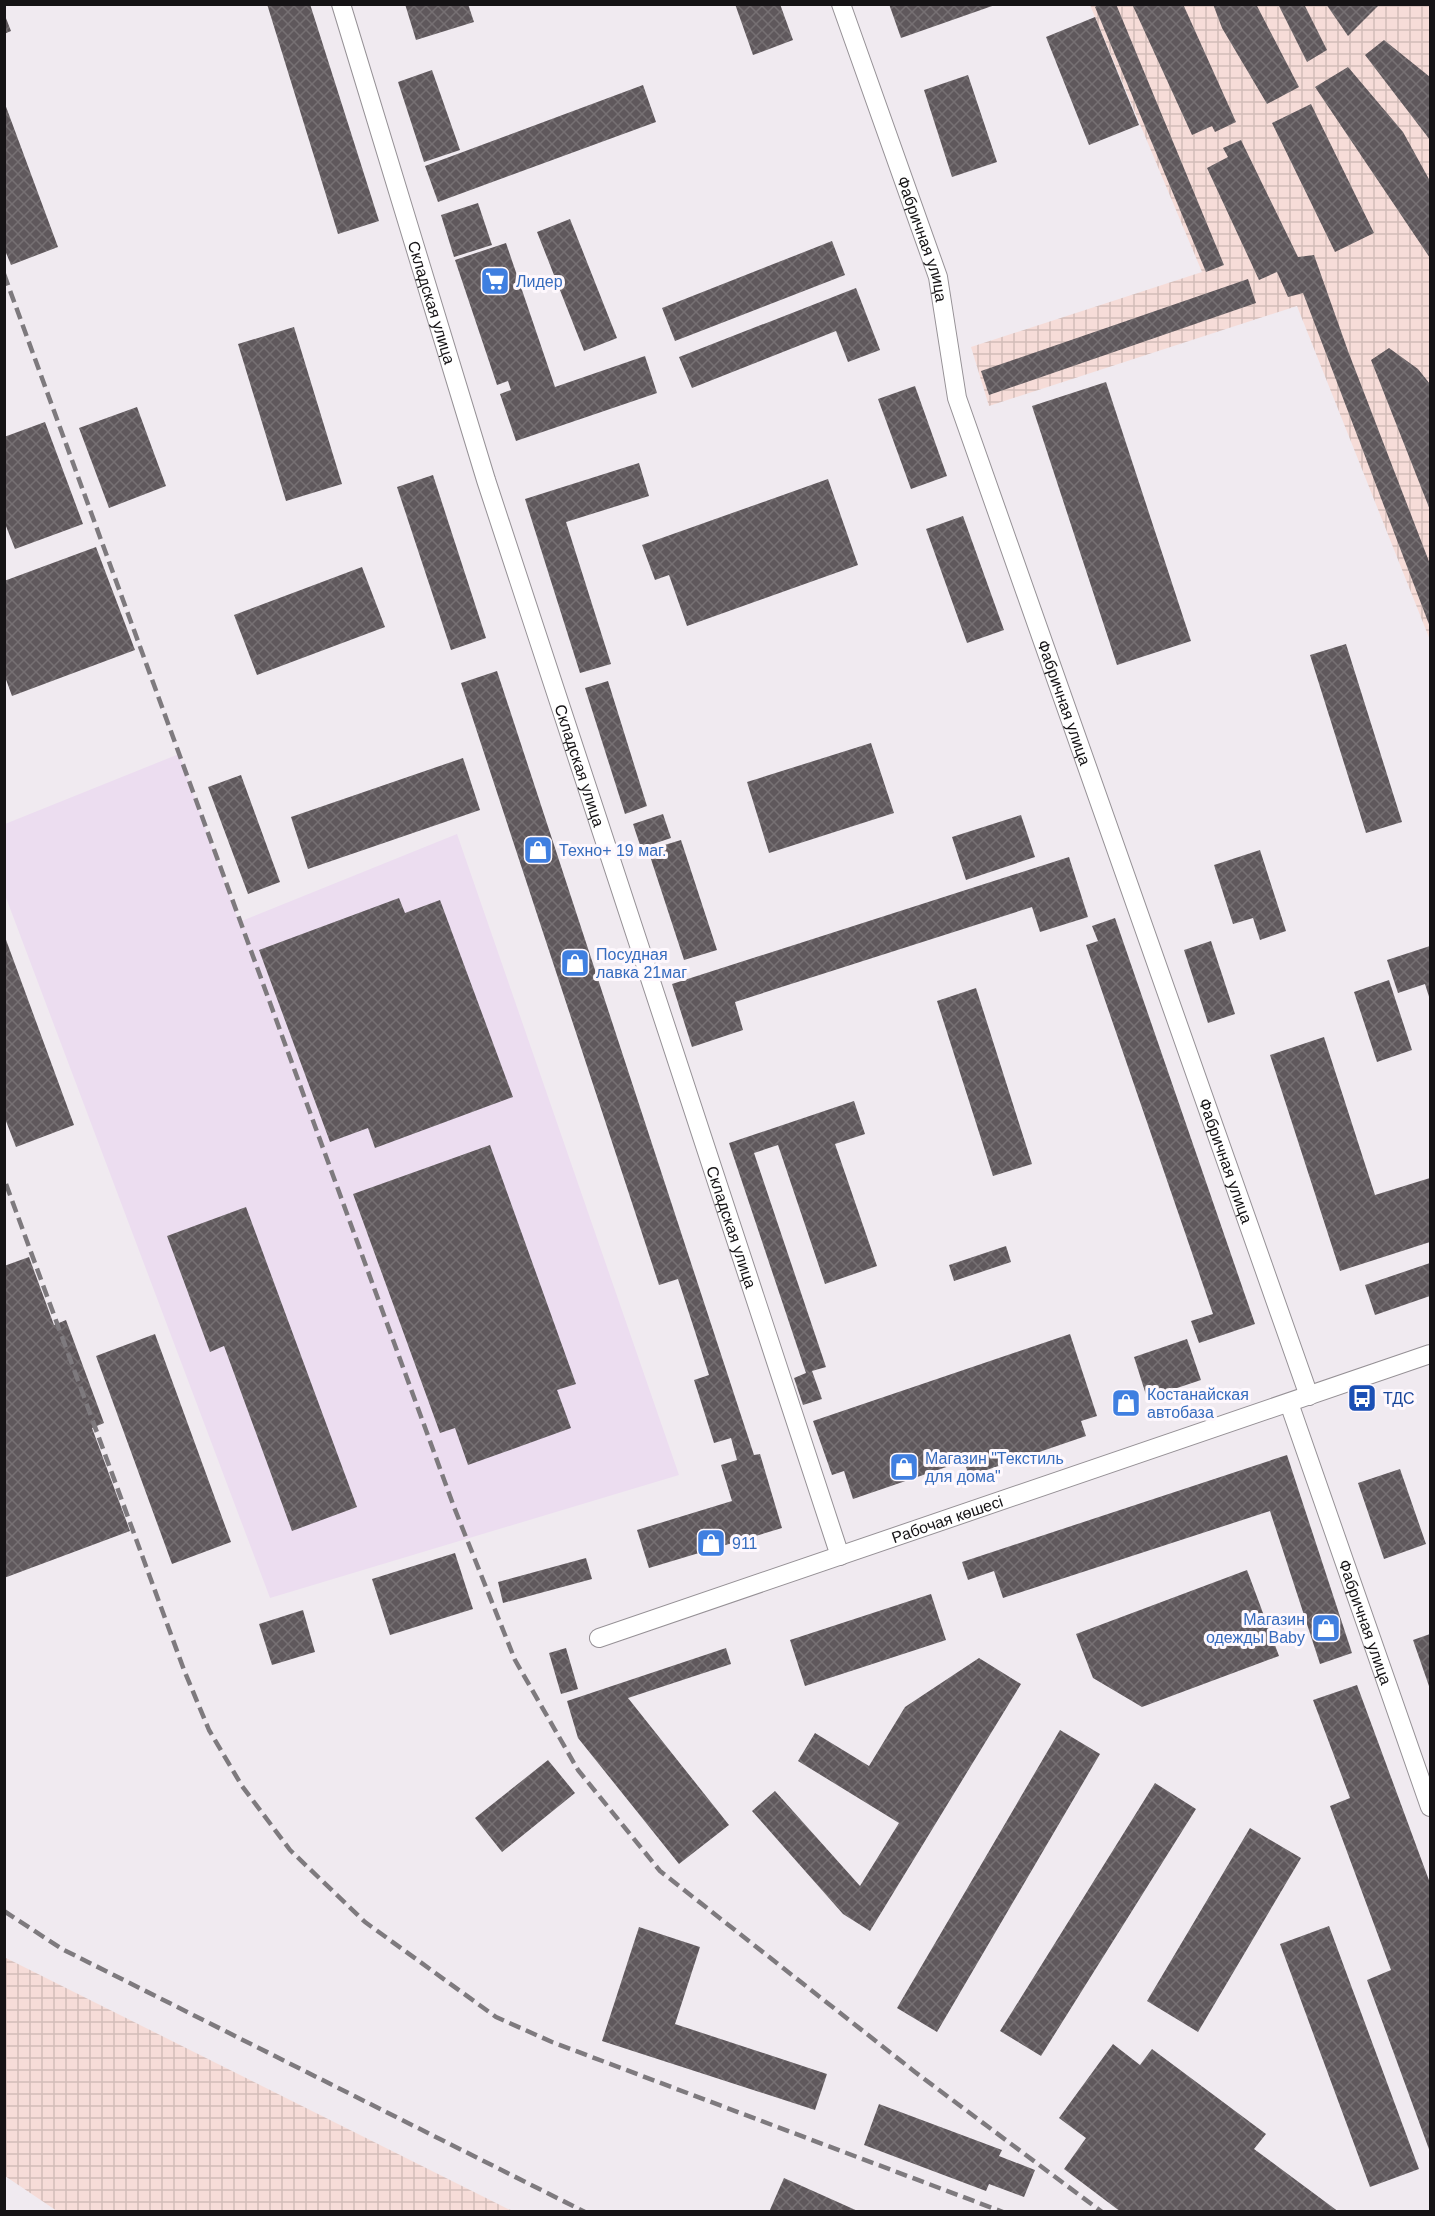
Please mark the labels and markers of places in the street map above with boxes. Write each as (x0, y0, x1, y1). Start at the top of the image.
supermarket icon: Лидер (479, 265, 511, 297)
place label: Лидер (516, 273, 563, 290)
shop icon: Техно+ 19 маг. (522, 834, 554, 866)
place label: Техно+ 19 маг. (559, 842, 666, 859)
place label: Посудная лавка 21маг (596, 946, 687, 981)
shop icon: Посудная лавка 21маг (559, 947, 591, 979)
bus stop icon: ТДС (1346, 1382, 1378, 1414)
place label: Костанайская автобаза (1147, 1386, 1249, 1421)
shop icon: Костанайская автобаза (1110, 1387, 1142, 1419)
place label: ТДС (1383, 1390, 1415, 1407)
place label: Магазин "Текстиль для дома" (925, 1450, 1064, 1485)
shop icon: Магазин "Текстиль для дома" (888, 1451, 920, 1483)
shop icon: 911 (695, 1527, 727, 1559)
place label: 911 (732, 1535, 758, 1552)
place label: Магазин одежды Baby (1206, 1611, 1305, 1646)
shop icon: Магазин одежды Baby (1310, 1612, 1342, 1644)

